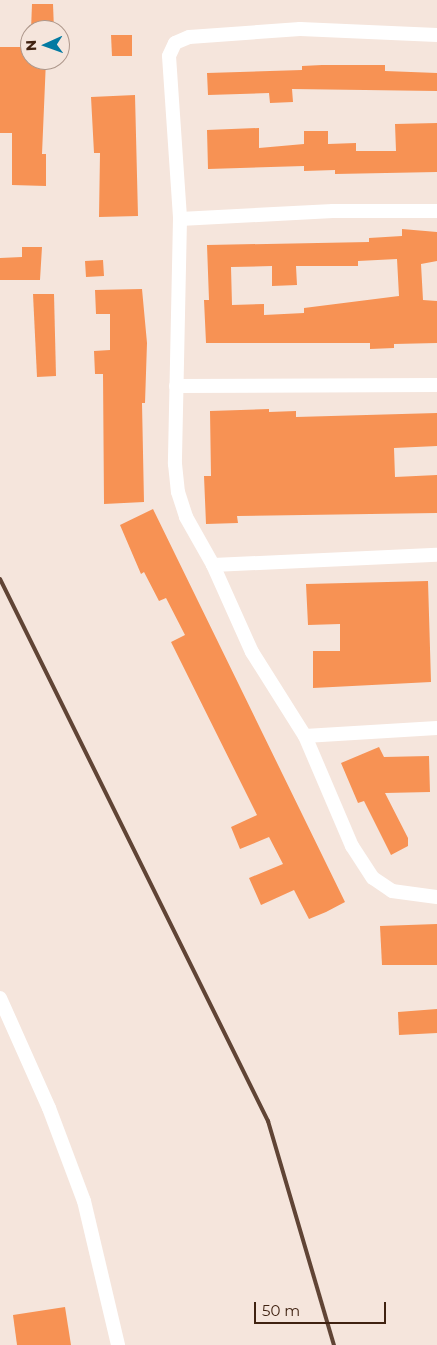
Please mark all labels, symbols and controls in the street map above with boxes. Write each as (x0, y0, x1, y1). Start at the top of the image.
north arrow (20, 20, 70, 70)
text: N (22, 40, 40, 51)
scale bar (257, 1292, 390, 1324)
text: 50 m (262, 1301, 300, 1320)

